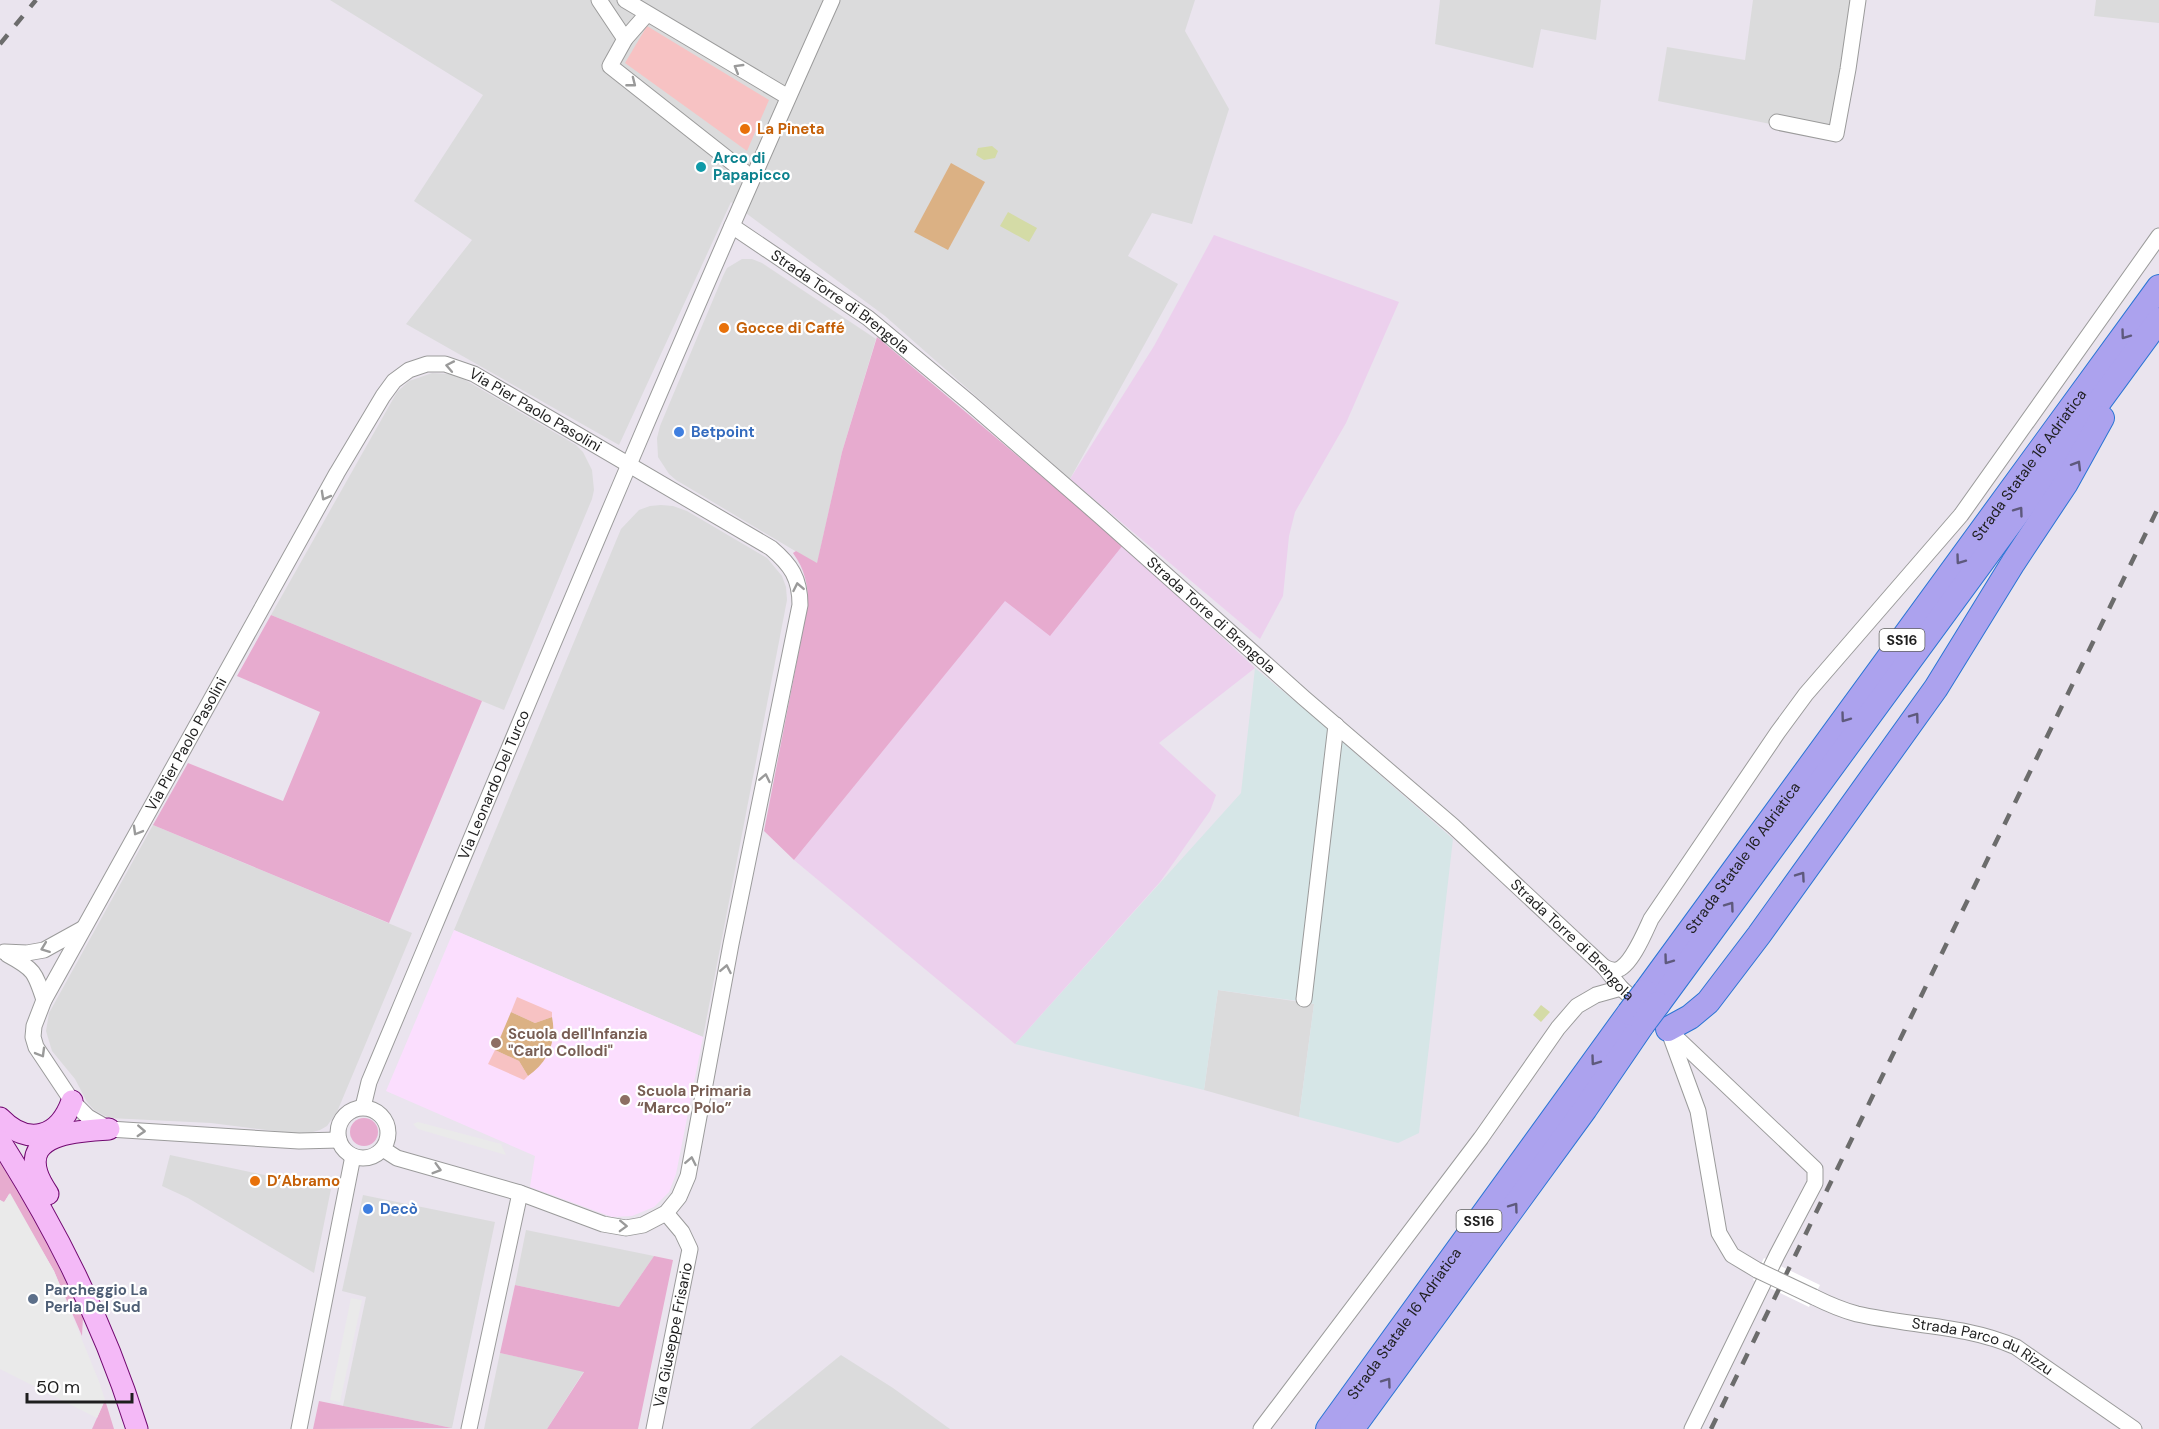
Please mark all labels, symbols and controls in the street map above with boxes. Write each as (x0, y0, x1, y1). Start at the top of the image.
one-way arrow (734, 63, 744, 75)
one-way arrow (625, 76, 636, 87)
place label: La Pineta (757, 119, 824, 139)
marker: La Pineta (738, 122, 752, 136)
place label: Arco di Papapicco (713, 148, 790, 185)
marker: Arco di Papapicco (694, 160, 708, 174)
street label: Strada Torre di Brengola (767, 245, 914, 358)
place label: Gocce di Caffé (736, 318, 845, 338)
marker: Gocce di Caffé (717, 321, 731, 335)
one-way arrow (2121, 328, 2132, 339)
one-way arrow (445, 360, 455, 373)
street label: Via Pier Paolo Pasolini (465, 363, 605, 456)
street label: Strada Statale 16 Adriatica (1967, 385, 2091, 545)
place label: Betpoint (691, 422, 755, 442)
marker: Betpoint (672, 425, 686, 439)
one-way arrow (2069, 461, 2081, 471)
one-way arrow (321, 490, 332, 500)
one-way arrow (2012, 507, 2023, 518)
street label: Strada Torre di Brengola (1142, 552, 1280, 678)
one-way arrow (1957, 554, 1968, 565)
one-way arrow (792, 582, 805, 592)
road number: SS16 (1880, 629, 1924, 651)
street label: Via Pier Paolo Pasolini (141, 674, 231, 815)
street label: Via Leonardo Del Turco (453, 707, 534, 863)
one-way arrow (1842, 711, 1853, 722)
one-way arrow (1908, 713, 1919, 724)
one-way arrow (758, 773, 771, 783)
street label: Strada Statale 16 Adriatica (1681, 778, 1805, 938)
one-way arrow (133, 825, 144, 835)
one-way arrow (1794, 871, 1805, 882)
street label: Strada Torre di Brengola (1506, 875, 1638, 1005)
one-way arrow (1723, 901, 1734, 912)
one-way arrow (41, 941, 52, 953)
one-way arrow (1665, 953, 1676, 964)
one-way arrow (719, 964, 732, 974)
place label: Scuola dell'Infanzia "Carlo Collodi" (508, 1024, 648, 1061)
marker: Scuola dell'Infanzia "Carlo Collodi" (489, 1036, 503, 1050)
one-way arrow (34, 1047, 45, 1057)
one-way arrow (1591, 1054, 1602, 1065)
place label: Scuola Primaria “Marco Polo” (637, 1081, 751, 1118)
marker: Scuola Primaria “Marco Polo” (618, 1093, 632, 1107)
one-way arrow (136, 1124, 145, 1137)
one-way arrow (684, 1156, 696, 1165)
one-way arrow (431, 1162, 442, 1174)
place label: D’Abramo (267, 1171, 340, 1191)
marker: D’Abramo (248, 1174, 262, 1188)
place label: Decò (380, 1199, 418, 1219)
marker: Decò (361, 1202, 375, 1216)
one-way arrow (1507, 1203, 1518, 1214)
road number: SS16 (1456, 1210, 1502, 1232)
one-way arrow (618, 1220, 627, 1233)
street label: Strada Statale 16 Adriatica (1343, 1244, 1466, 1404)
street label: Via Giuseppe Frisario (649, 1260, 697, 1409)
place label: Parcheggio La Perla Del Sud (45, 1280, 148, 1317)
marker: Parcheggio La Perla Del Sud (26, 1292, 40, 1306)
street label: Strada Parco du Rizzu (1911, 1313, 2057, 1380)
scale bar (27, 1366, 132, 1404)
text: 50 m (36, 1375, 80, 1399)
one-way arrow (1380, 1377, 1391, 1388)

